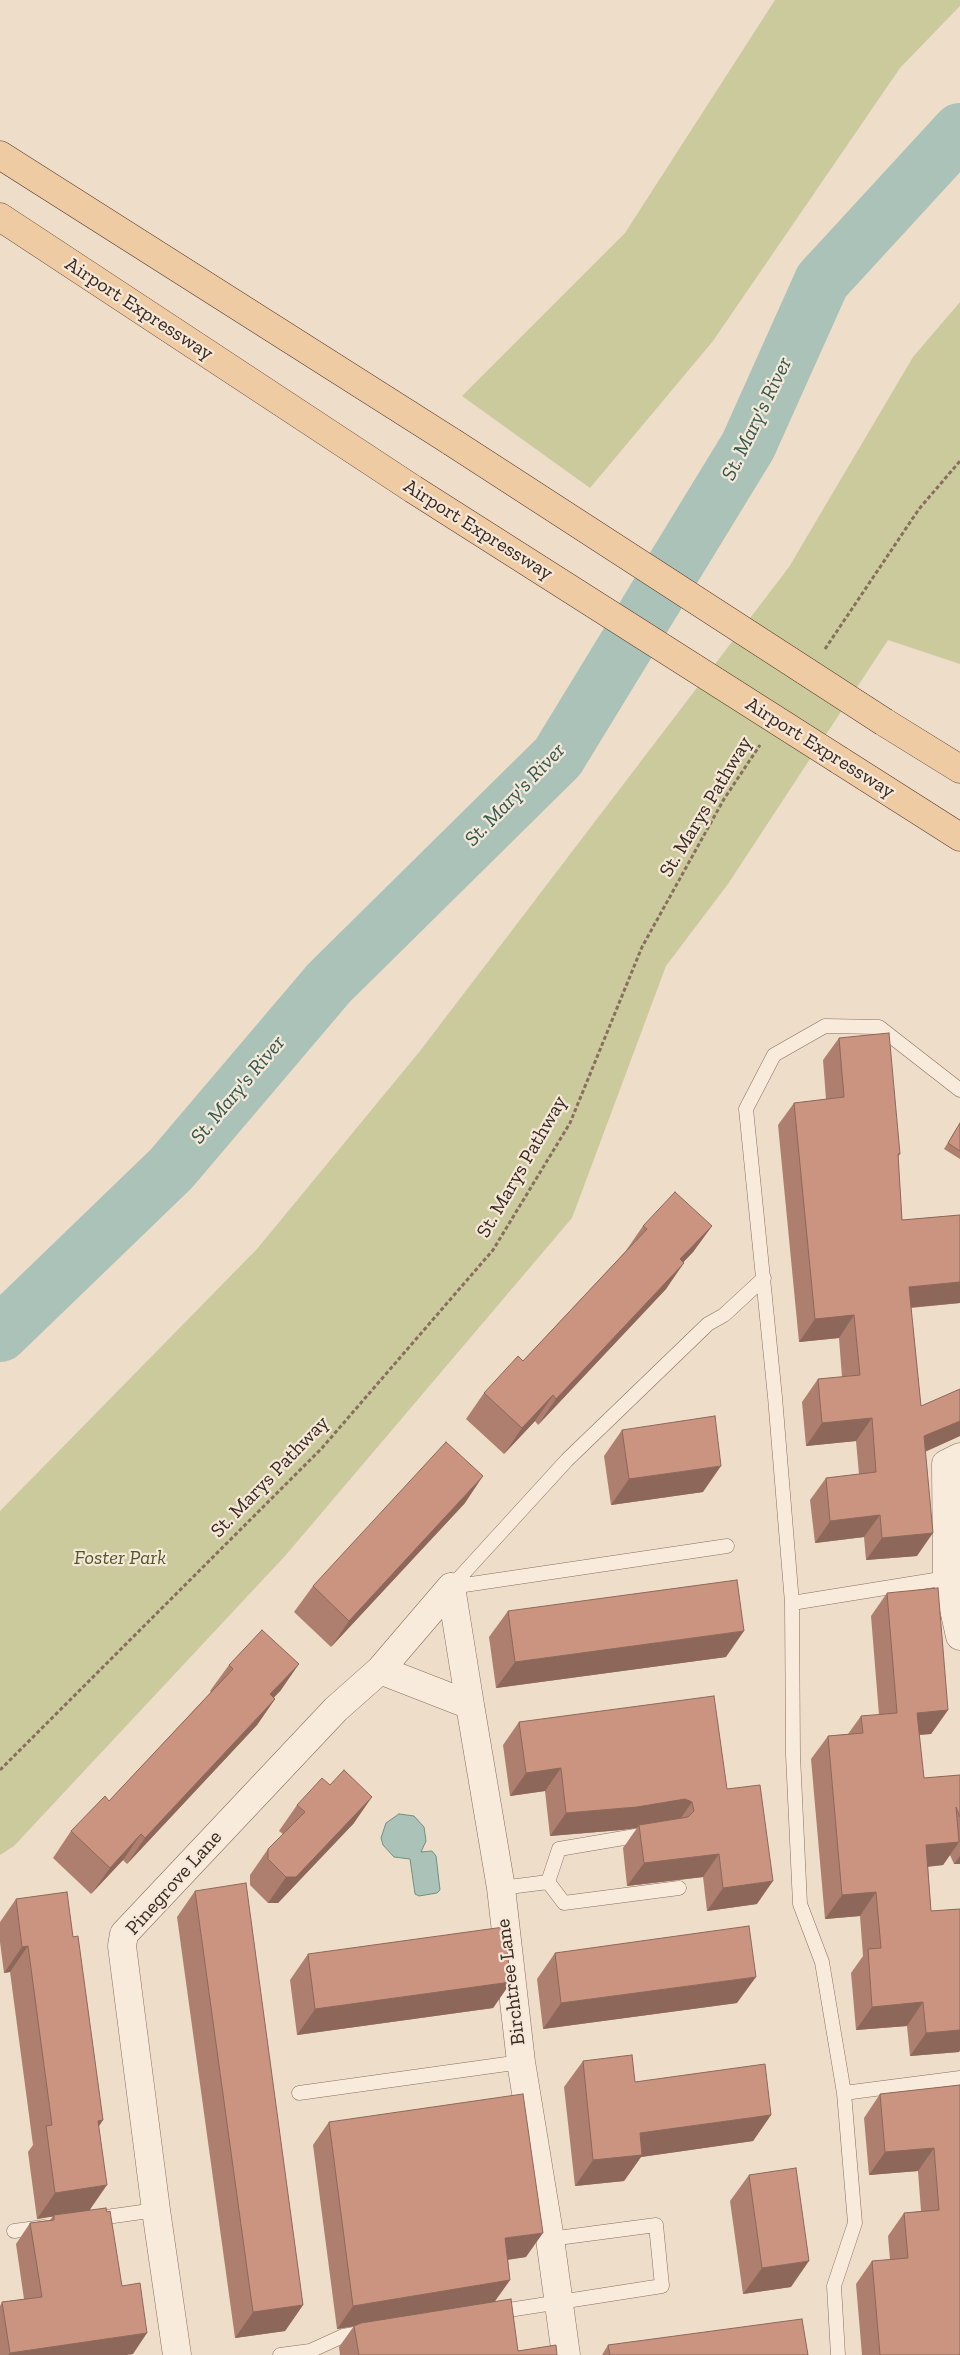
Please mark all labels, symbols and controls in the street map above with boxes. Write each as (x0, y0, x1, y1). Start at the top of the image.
street label: Airport Expressway (60, 252, 218, 366)
water label: St. Mary's River (716, 353, 798, 485)
street label: Airport Expressway (399, 474, 557, 586)
street label: Airport Expressway (741, 692, 899, 804)
street label: St. Marys Pathway (655, 732, 757, 882)
water label: St. Mary's River (459, 738, 571, 852)
water label: St. Mary's River (185, 1031, 291, 1149)
street label: St. Marys Pathway (472, 1092, 572, 1242)
street label: St. Marys Pathway (206, 1411, 334, 1543)
park label: Foster Park (74, 1546, 166, 1570)
street label: Pinegrove Lane (121, 1826, 227, 1940)
street label: Birchtree Lane (491, 1917, 531, 2047)

